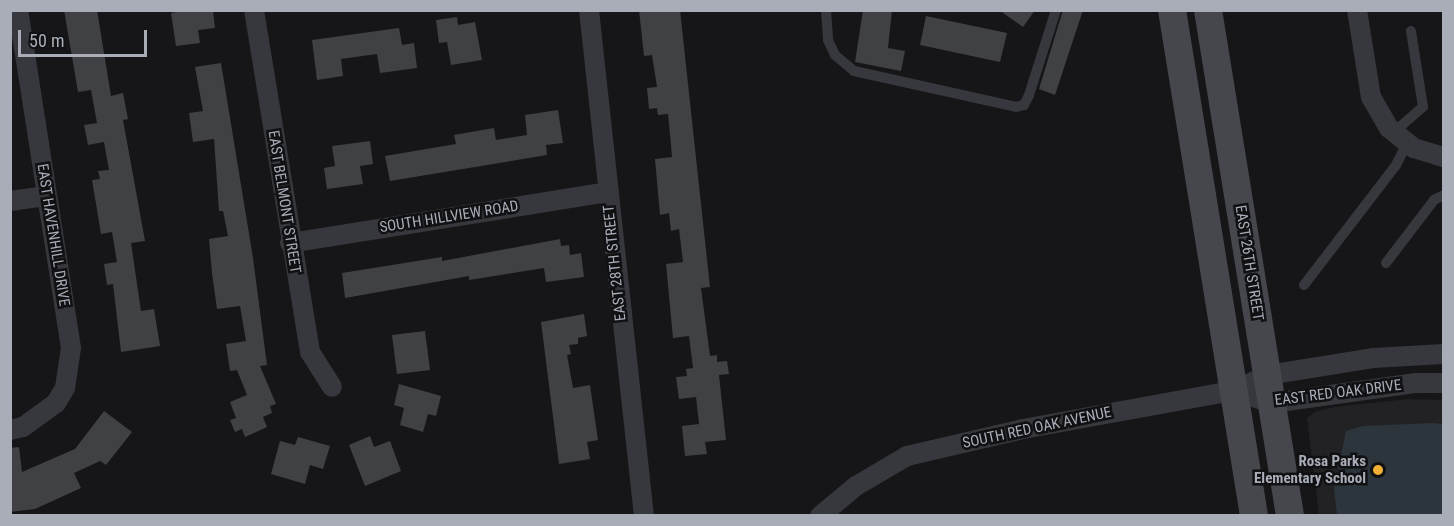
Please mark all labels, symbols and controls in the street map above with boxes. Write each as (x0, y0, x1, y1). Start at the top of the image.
scale bar (21, 18, 150, 56)
text: 50 m (29, 30, 64, 51)
street label: EAST BELMONT STREET (264, 129, 304, 275)
street label: EAST HAVENHILL DRIVE (33, 162, 73, 308)
street label: SOUTH HILLVIEW ROAD (378, 197, 520, 237)
street label: EAST 28TH STREET (600, 204, 630, 322)
street label: EAST 26TH STREET (1231, 204, 1267, 322)
street label: EAST RED OAK DRIVE (1273, 376, 1403, 410)
street label: SOUTH RED OAK AVENUE (961, 403, 1113, 453)
place label: Rosa Parks Elementary School (1254, 452, 1366, 487)
marker: Rosa Parks Elementary School (1371, 463, 1385, 477)

